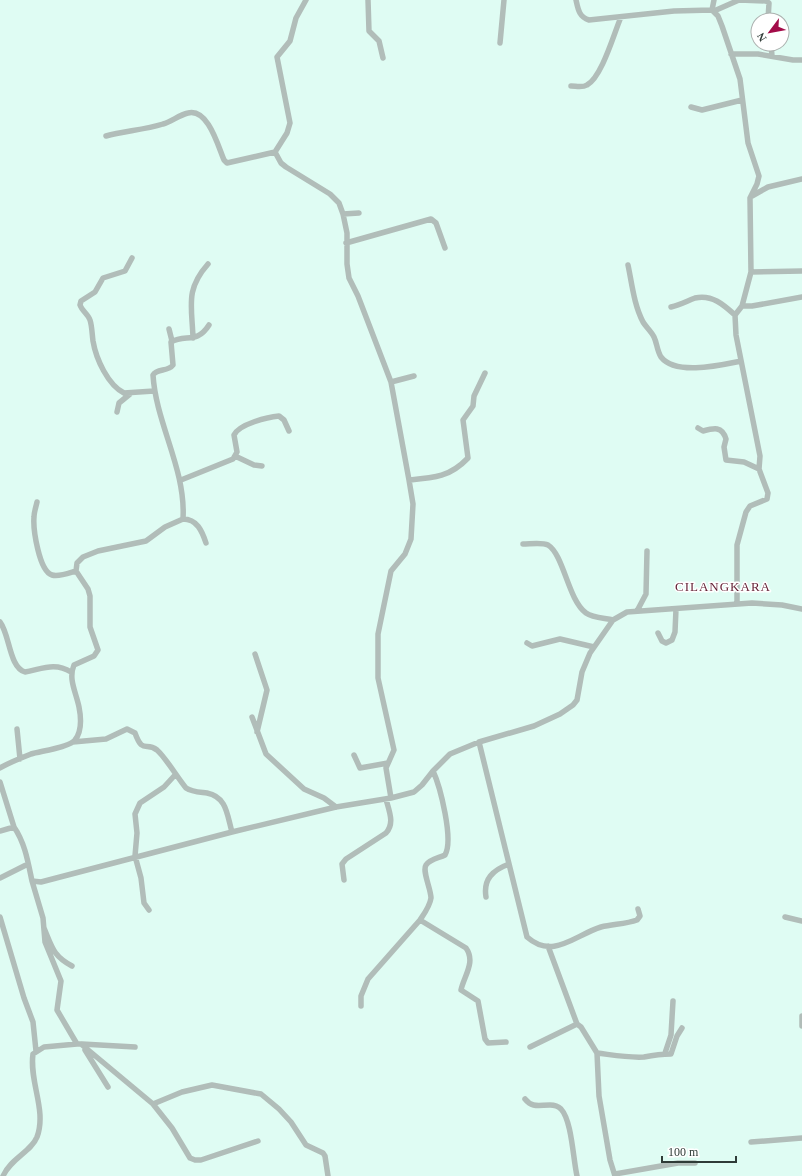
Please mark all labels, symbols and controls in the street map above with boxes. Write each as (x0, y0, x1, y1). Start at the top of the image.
north arrow (750, 12, 790, 52)
text: N (754, 31, 769, 44)
district label: CILANGKARA (675, 579, 771, 594)
scale bar (662, 1138, 736, 1164)
text: 100 m (668, 1145, 699, 1159)

